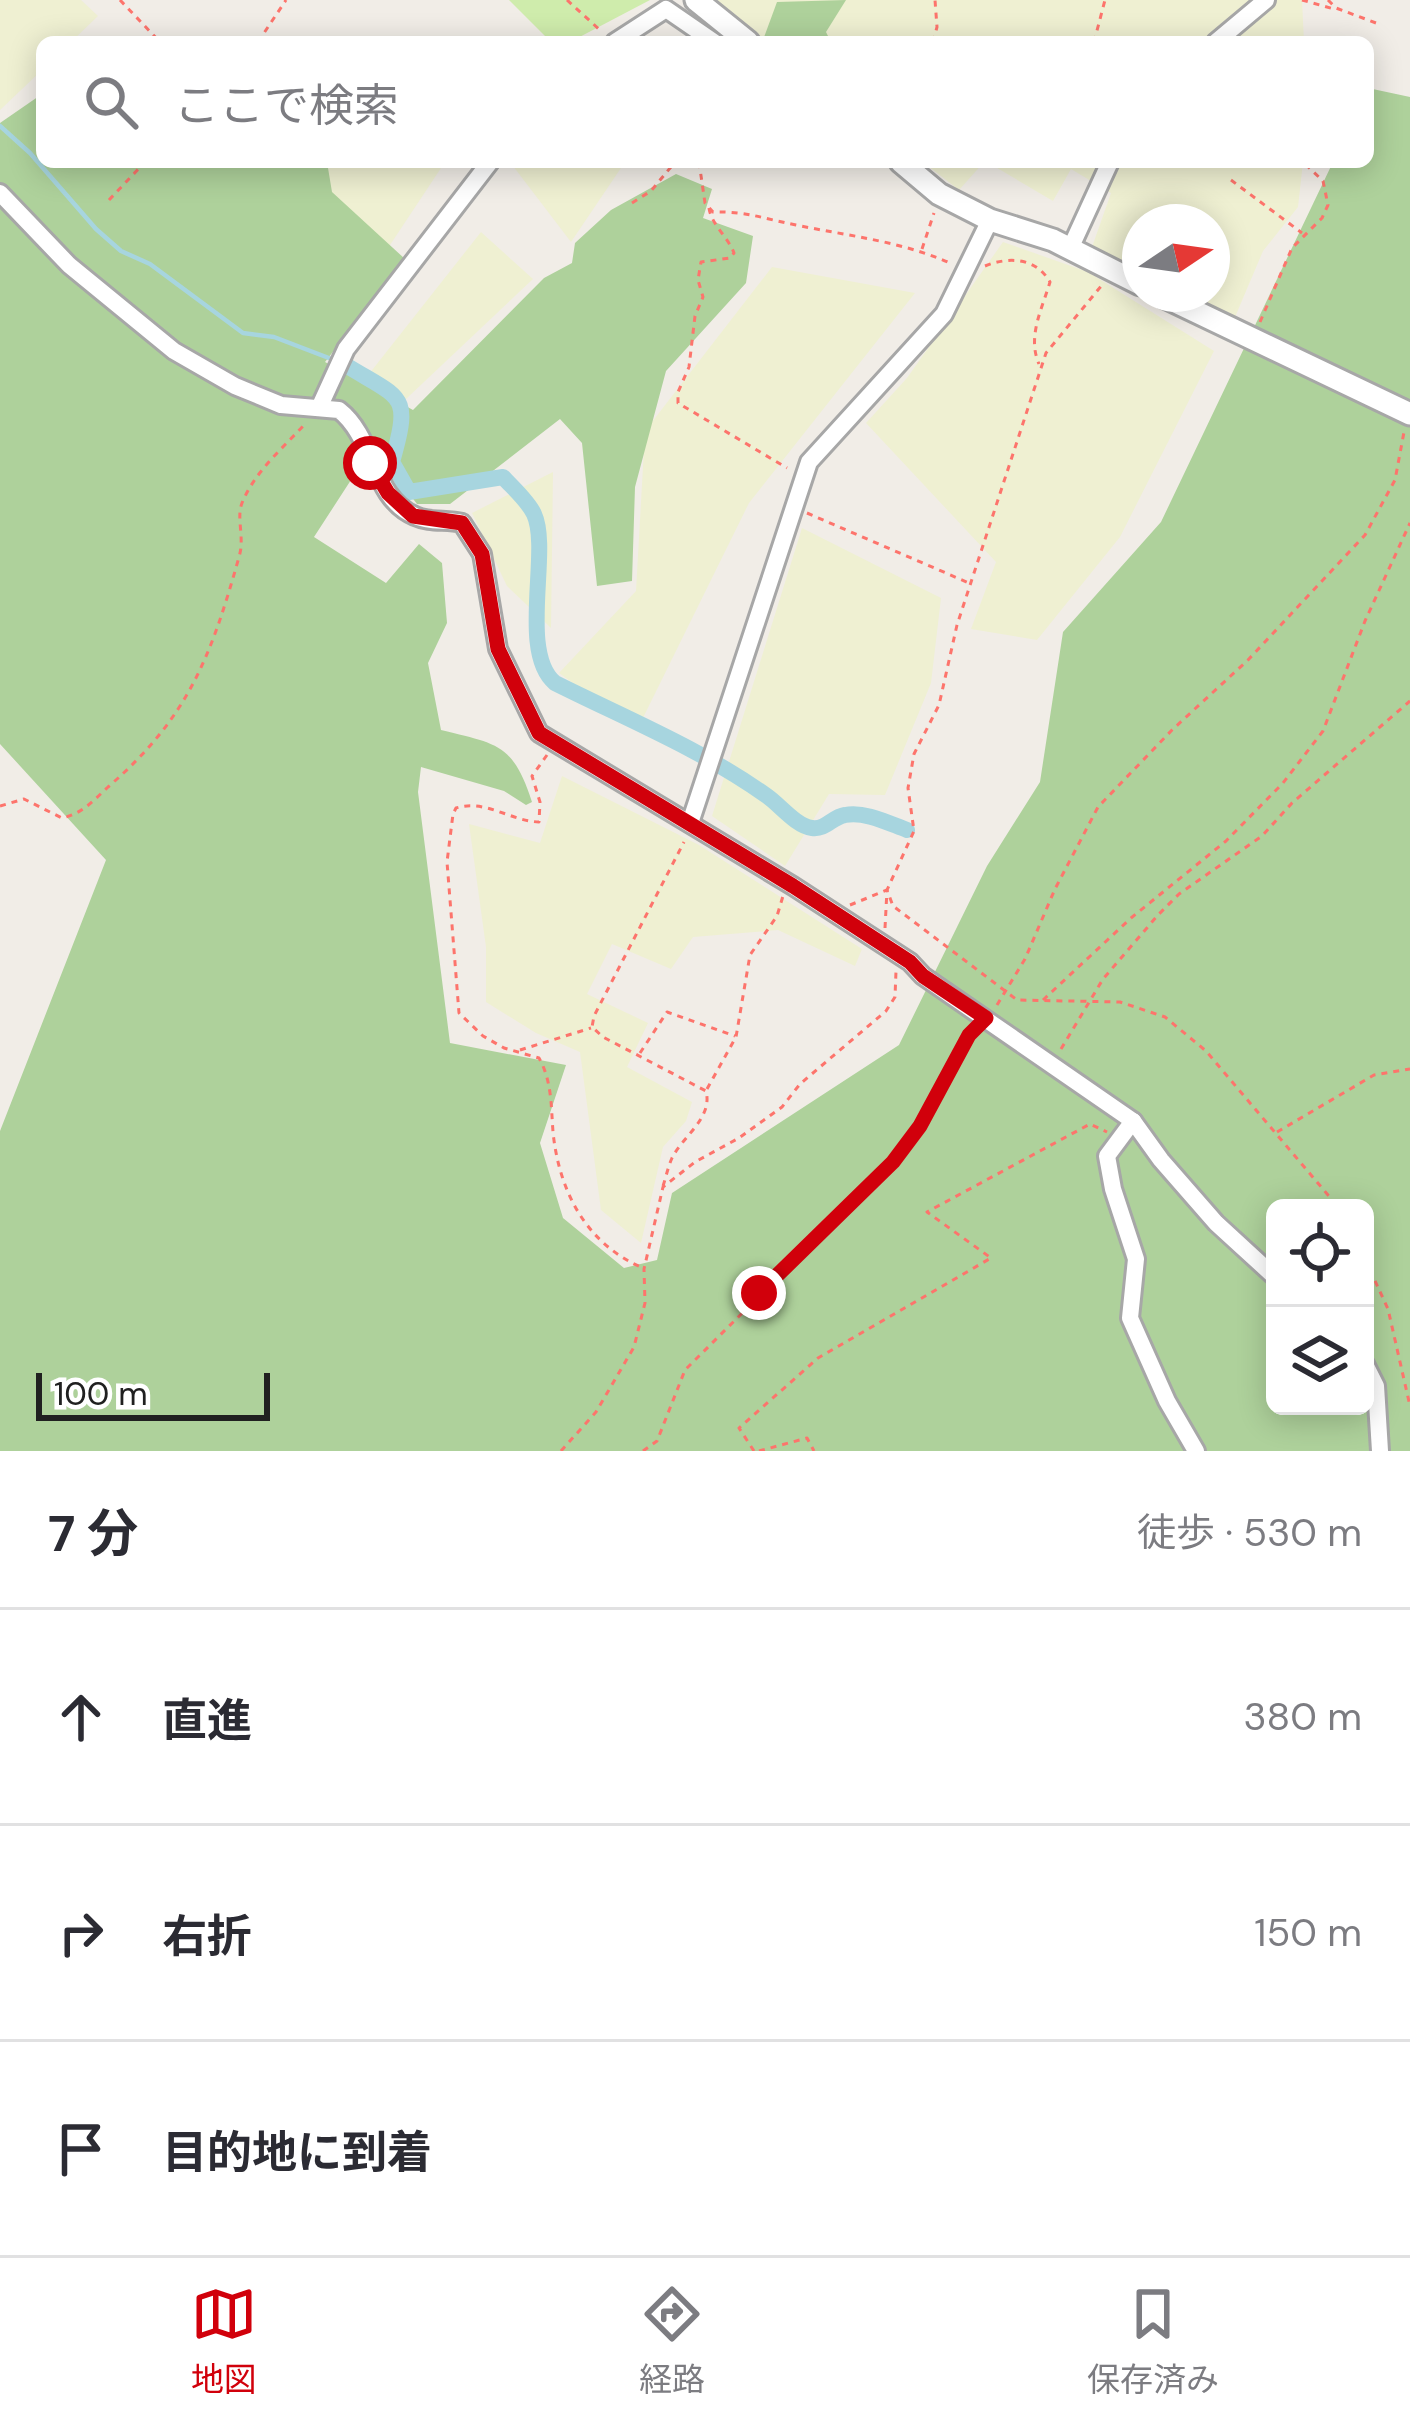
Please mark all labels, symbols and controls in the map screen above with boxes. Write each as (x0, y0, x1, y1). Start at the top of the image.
search box (36, 36, 1374, 168)
icon: search (78, 69, 144, 135)
text: ここで検索 (174, 76, 399, 135)
north arrow (1122, 204, 1230, 312)
route start (343, 436, 397, 490)
map controls (1266, 1199, 1374, 1415)
button: locate (1266, 1199, 1374, 1307)
route end (732, 1266, 786, 1320)
button: layers (1266, 1307, 1374, 1415)
scale bar (36, 1367, 270, 1420)
text: 100 m (54, 1372, 148, 1415)
text: 7 分 (48, 1500, 138, 1567)
text: 徒歩 · 530 m (1137, 1507, 1362, 1558)
icon: ahead (48, 1684, 114, 1750)
text: 直進 (162, 1691, 252, 1750)
text: 380 m (1243, 1691, 1362, 1742)
icon: right (48, 1900, 114, 1966)
text: 右折 (162, 1907, 252, 1966)
text: 150 m (1254, 1907, 1362, 1958)
icon: arrive (48, 2116, 114, 2182)
text: 目的地に到着 (162, 2123, 432, 2182)
tab: 地図 (191, 2281, 257, 2401)
tab: 経路 (639, 2281, 705, 2401)
tab: 保存済み (1087, 2281, 1219, 2401)

